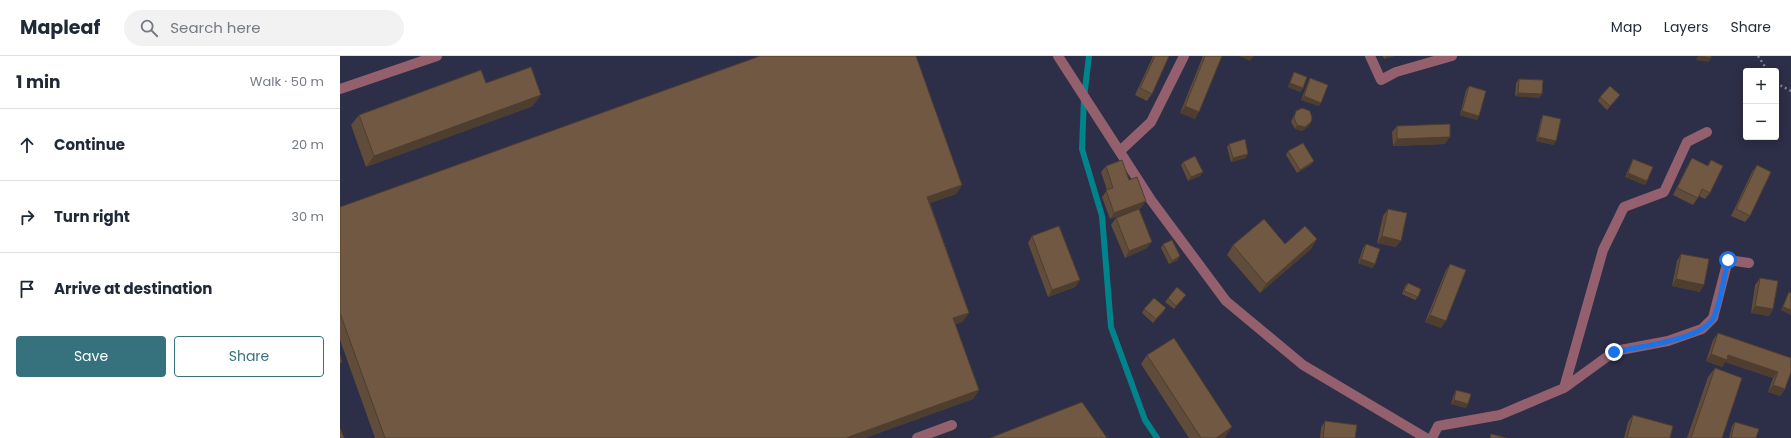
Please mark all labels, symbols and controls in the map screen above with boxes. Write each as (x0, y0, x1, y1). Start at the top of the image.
search box (124, 10, 404, 46)
text: Mapleaf (20, 14, 100, 41)
icon: search (138, 17, 160, 39)
text: Search here (170, 17, 261, 38)
text: Map (1611, 17, 1642, 37)
text: Layers (1664, 17, 1708, 37)
text: Share (1730, 17, 1771, 37)
map controls (1743, 68, 1779, 140)
button: + (1743, 68, 1779, 104)
text: 1 min (16, 70, 60, 94)
text: Walk · 50 m (250, 72, 324, 91)
button: − (1743, 104, 1779, 140)
icon: ahead (16, 134, 38, 156)
text: Continue (54, 134, 125, 155)
text: 20 m (291, 135, 324, 154)
icon: right (16, 206, 38, 228)
text: Turn right (54, 206, 130, 227)
text: 30 m (291, 207, 324, 226)
route start (1719, 251, 1737, 269)
icon: arrive (16, 278, 38, 300)
text: Arrive at destination (54, 278, 212, 299)
button: Save (16, 336, 166, 377)
button: Share (174, 336, 324, 377)
route end (1605, 343, 1623, 361)

